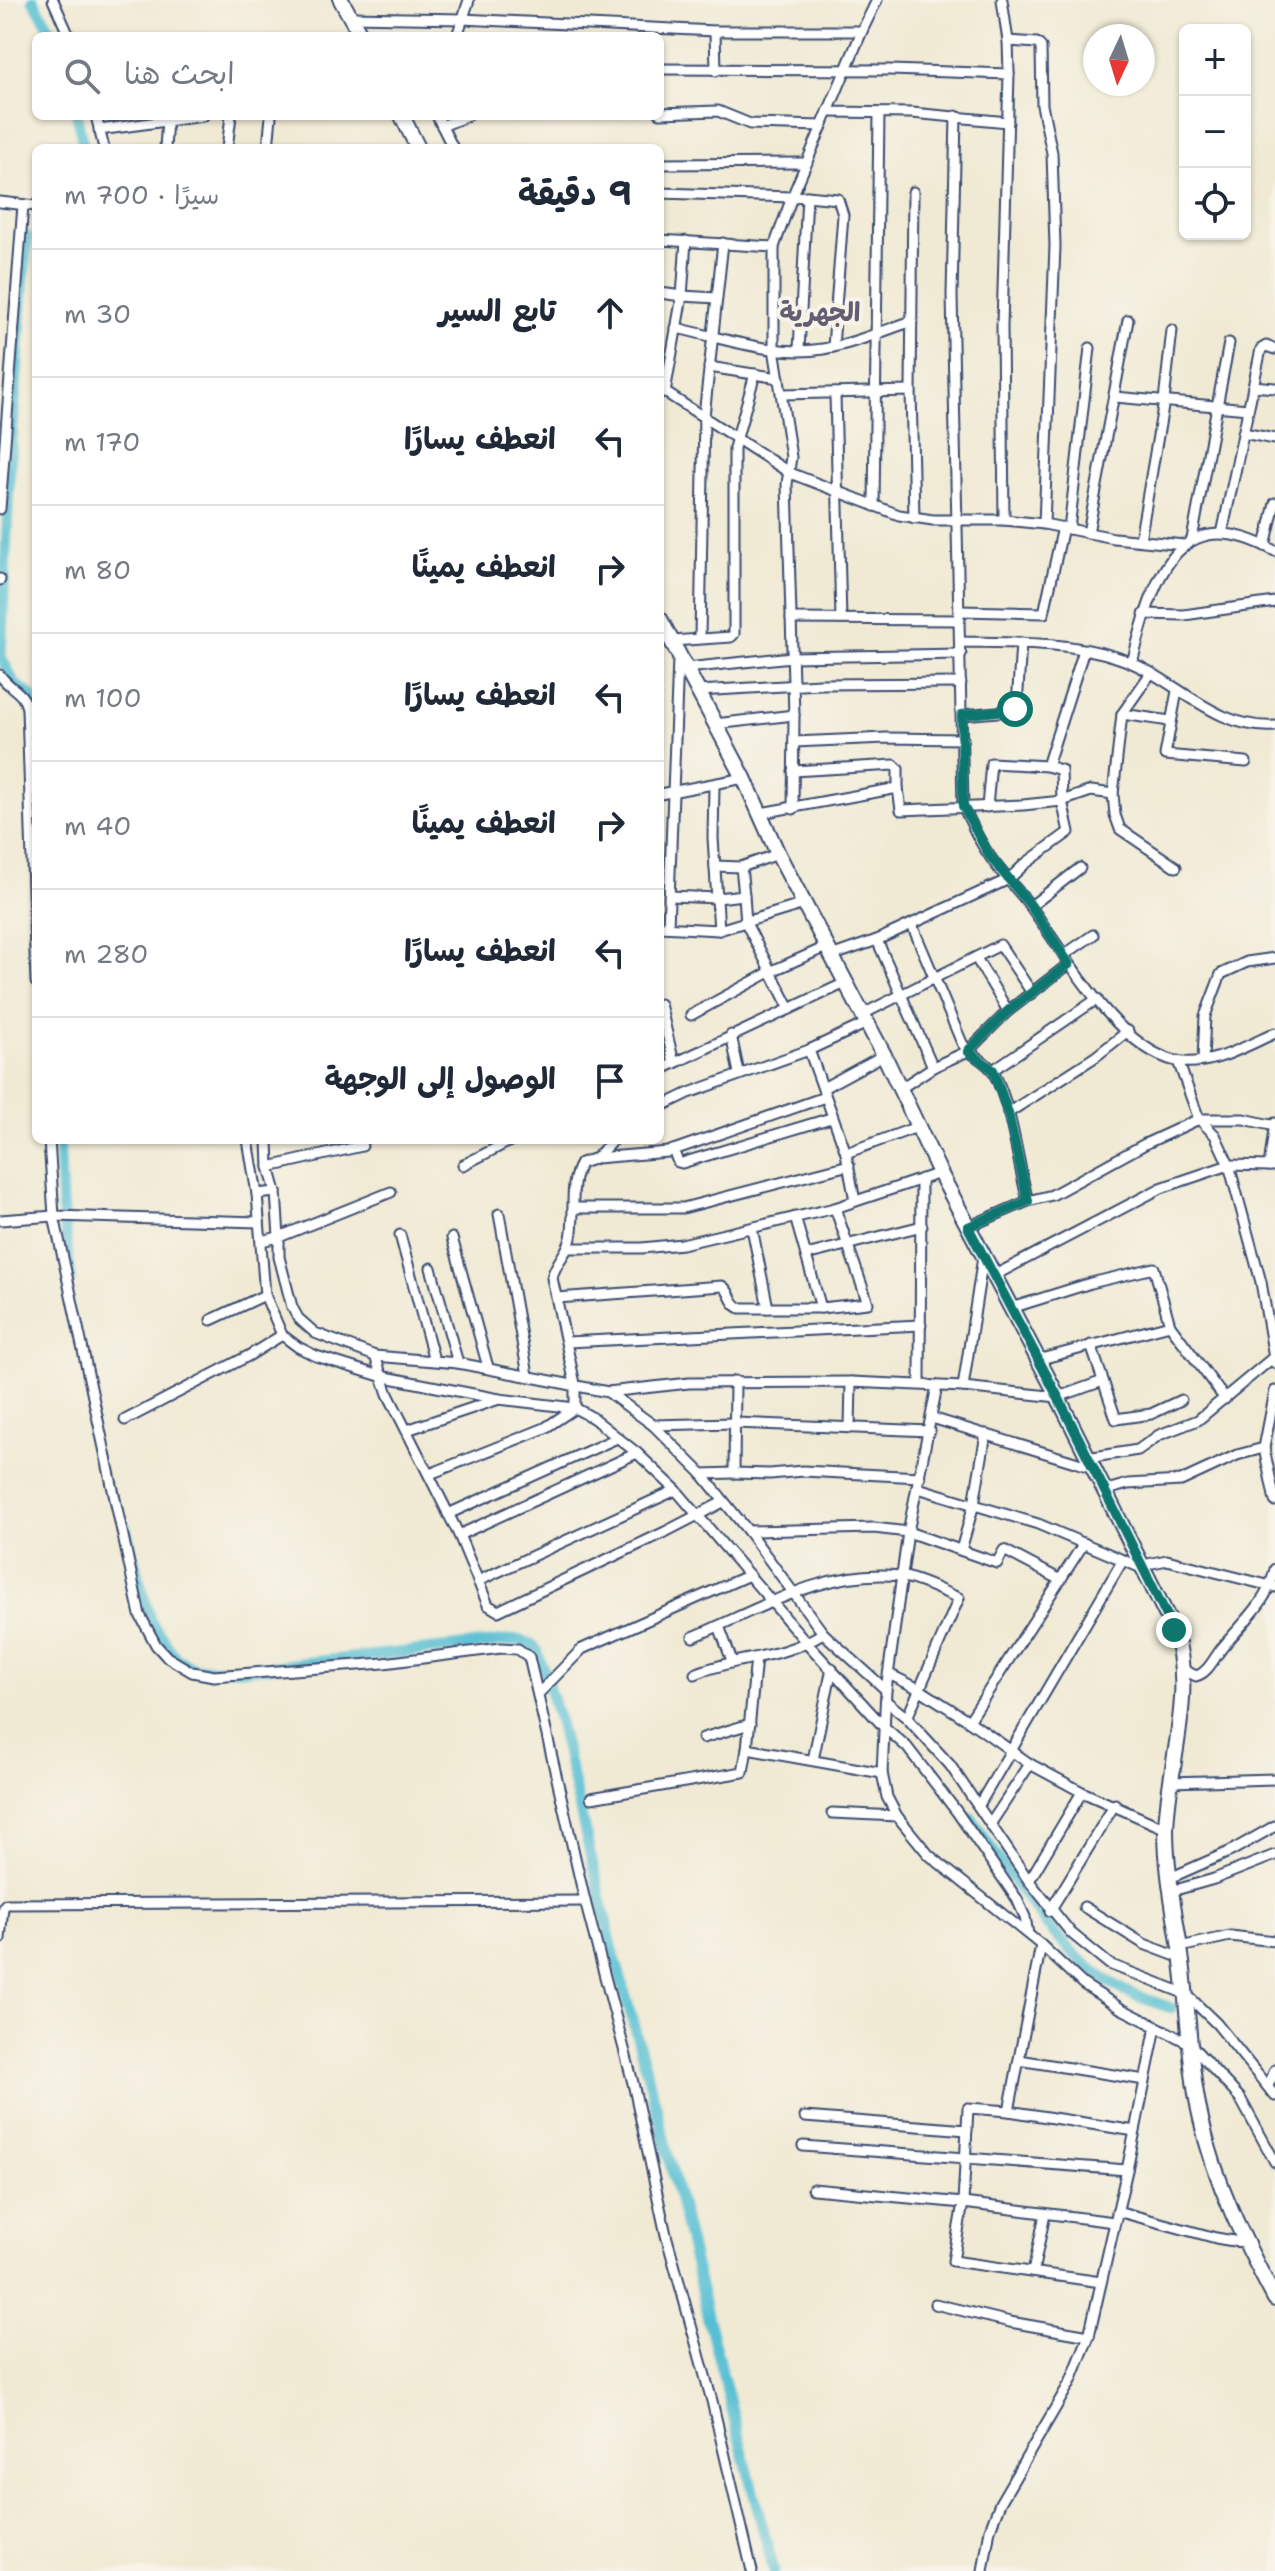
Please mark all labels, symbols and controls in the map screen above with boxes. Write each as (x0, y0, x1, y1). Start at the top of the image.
north arrow (1083, 24, 1155, 96)
map controls (1179, 24, 1251, 240)
button: + (1179, 24, 1251, 96)
search box (32, 32, 664, 120)
text: ابحث هنا (124, 53, 235, 94)
icon: search (60, 54, 104, 98)
button: − (1179, 96, 1251, 168)
button: locate (1179, 168, 1251, 240)
text: 9 دقيقة (518, 170, 632, 216)
text: سيرًا · 700 m (64, 177, 219, 212)
text: تابع السير (439, 290, 556, 331)
icon: ahead (588, 291, 632, 335)
district label: الجهرية (779, 294, 861, 329)
text: 30 m (64, 296, 131, 331)
text: انعطف يسارًا (404, 418, 556, 459)
icon: left (588, 419, 632, 463)
text: 170 m (64, 424, 141, 459)
text: انعطف يمينًا (412, 546, 556, 587)
icon: right (588, 547, 632, 591)
text: 80 m (64, 552, 131, 587)
text: انعطف يسارًا (404, 674, 556, 715)
icon: left (588, 675, 632, 719)
text: 100 m (64, 680, 142, 715)
route start (997, 691, 1033, 727)
text: انعطف يمينًا (412, 802, 556, 843)
icon: right (588, 803, 632, 847)
text: 40 m (64, 808, 132, 843)
text: انعطف يسارًا (404, 930, 556, 971)
icon: left (588, 931, 632, 975)
text: 280 m (64, 936, 149, 971)
text: الوصول إلى الوجهة (324, 1058, 556, 1099)
icon: arrive (588, 1059, 632, 1103)
route end (1156, 1612, 1192, 1648)

